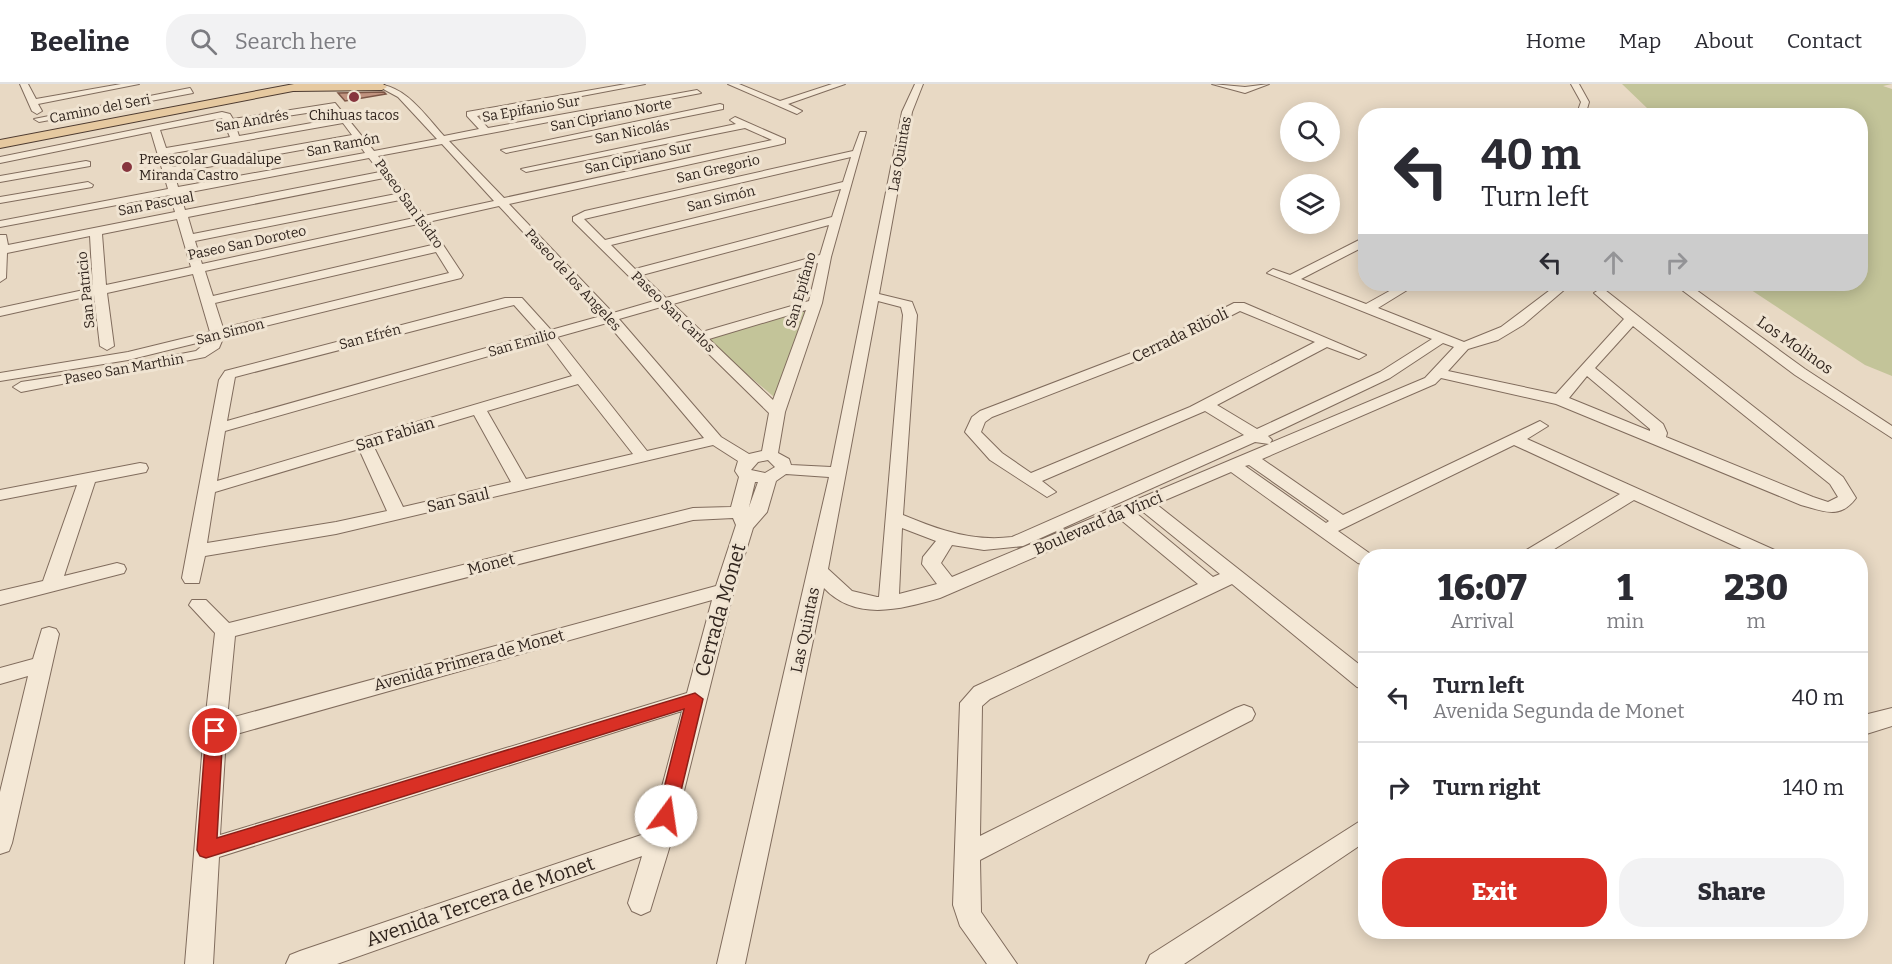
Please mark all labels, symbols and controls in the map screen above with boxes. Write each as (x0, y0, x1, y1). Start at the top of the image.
search box (166, 14, 586, 68)
text: Beeline (30, 25, 130, 58)
icon: search (187, 25, 220, 58)
text: Search here (235, 28, 357, 55)
text: Home (1526, 28, 1586, 54)
text: Map (1619, 28, 1661, 54)
text: About (1694, 28, 1754, 54)
text: Contact (1787, 28, 1862, 54)
marker: Chihuas tacos (347, 90, 361, 104)
street label: Camino del Seri (48, 91, 152, 127)
street label: Sa Epifanio Sur (481, 92, 581, 126)
street label: San Cipriano Norte (549, 95, 673, 135)
map controls (1280, 102, 1340, 234)
button: search (1280, 102, 1340, 162)
street label: San Andrés (214, 106, 290, 136)
place label: Chihuas tacos (309, 107, 399, 124)
street label: Las Quintas (885, 115, 915, 193)
street label: San Nicolás (593, 116, 671, 148)
street label: San Ramón (305, 130, 381, 160)
text: 40 m (1481, 130, 1581, 180)
icon: left (1382, 132, 1460, 210)
street label: San Cipriano Sur (583, 138, 693, 178)
place label: Preescolar Guadalupe Miranda Castro (139, 151, 282, 184)
street label: San Gregorio (675, 151, 761, 187)
street label: Paseo San Isidro (371, 156, 447, 252)
marker: Preescolar Guadalupe Miranda Castro (120, 160, 134, 174)
button: layers (1280, 174, 1340, 234)
text: Turn left (1481, 181, 1589, 213)
street label: San Simón (685, 182, 757, 216)
street label: San Pascual (117, 188, 195, 220)
street label: Paseo San Doroteo (186, 222, 308, 264)
street label: Paseo de los Angeles (521, 225, 625, 335)
icon: left (1534, 246, 1567, 279)
icon: ahead (1597, 246, 1630, 279)
icon: right (1660, 246, 1693, 279)
street label: San Epifano (782, 250, 820, 330)
street label: San Patricio (73, 251, 99, 329)
street label: Paseo San Carlos (628, 268, 718, 356)
street label: Cerrada Riboli (1129, 303, 1232, 367)
street label: Los Molinos (1753, 312, 1837, 378)
street label: San Simon (194, 315, 266, 349)
street label: San Efrén (337, 321, 403, 353)
street label: San Emilio (486, 325, 558, 361)
street label: Paseo San Marthin (63, 350, 185, 388)
street label: San Fabian (353, 413, 437, 455)
street label: San Saul (425, 483, 492, 516)
street label: Boulevard da Vinci (1031, 487, 1165, 559)
street label: Cerrada Monet (690, 541, 750, 679)
street label: Monet (465, 549, 517, 579)
text: 16:07 (1438, 566, 1527, 610)
text: 1 (1617, 566, 1633, 610)
text: 230 (1724, 566, 1788, 610)
street label: Las Quintas (787, 585, 823, 675)
text: Arrival (1451, 609, 1514, 633)
text: min (1606, 609, 1644, 633)
text: m (1747, 609, 1766, 633)
street label: Avenida Primera de Monet (372, 625, 567, 695)
text: Turn left (1433, 672, 1525, 699)
icon: left (1382, 681, 1415, 714)
text: 40 m (1792, 684, 1844, 711)
text: Avenida Segunda de Monet (1433, 699, 1685, 723)
pin (189, 705, 240, 756)
icon: arrive (198, 714, 231, 747)
icon: right (1382, 771, 1415, 804)
text: Turn right (1433, 774, 1541, 801)
text: 140 m (1783, 774, 1844, 801)
position arrow (634, 784, 698, 848)
street label: Avenida Tercera de Monet (363, 851, 597, 951)
button: Exit (1382, 858, 1607, 927)
button: Share (1619, 858, 1844, 927)

